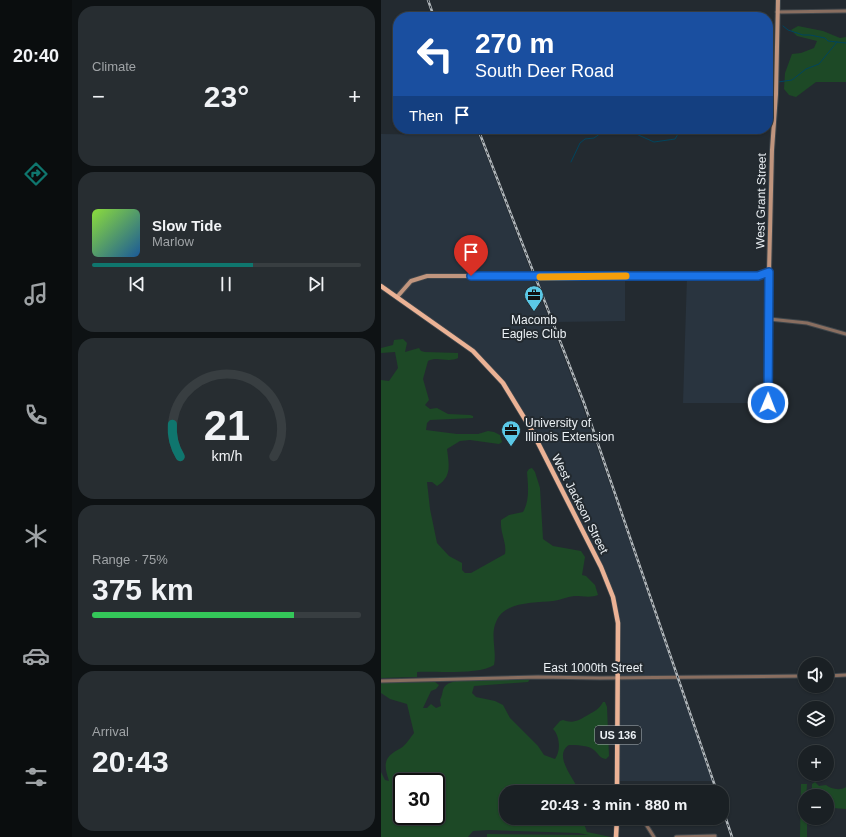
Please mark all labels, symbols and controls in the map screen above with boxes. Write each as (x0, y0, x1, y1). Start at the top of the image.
icon: left (409, 28, 461, 80)
text: 270 m (475, 28, 554, 59)
text: 20:40 (13, 46, 59, 66)
text: Climate (92, 59, 136, 74)
text: South Deer Road (475, 61, 614, 81)
text: 23° (204, 80, 249, 113)
text: − (92, 84, 105, 109)
text: + (348, 84, 361, 109)
icon: arrive (451, 104, 473, 126)
text: Then (409, 107, 443, 124)
street label: West Grant Street (753, 152, 769, 249)
icon: directions (22, 160, 50, 188)
text: Slow Tide (152, 217, 222, 234)
text: Marlow (152, 234, 194, 249)
pin (454, 235, 488, 276)
icon: arrive (460, 241, 482, 263)
icon: previous (126, 273, 148, 295)
icon: pause (215, 273, 237, 295)
icon: next (305, 273, 327, 295)
icon: music (22, 280, 50, 308)
office icon: Macomb Eagles Club (523, 284, 545, 312)
place label: Macomb Eagles Club (502, 313, 567, 341)
position arrow (747, 382, 789, 424)
icon: phone (22, 401, 50, 429)
text: 21 (203, 401, 250, 448)
place label: University of Illinois Extension (525, 416, 614, 444)
office icon: University of Illinois Extension (500, 419, 522, 447)
text: km/h (211, 447, 242, 463)
street label: West Jackson Street (549, 452, 611, 557)
icon: climate (22, 522, 50, 550)
text: Range · 75% (92, 552, 168, 567)
text: 375 km (92, 573, 194, 606)
icon: car (22, 642, 50, 670)
map controls (798, 657, 834, 825)
button: sound (798, 657, 834, 693)
street label: East 1000th Street (543, 661, 643, 675)
button: layers (798, 701, 834, 737)
text: Arrival (92, 724, 129, 739)
road number: US 136 (595, 726, 641, 744)
text: 20:43 (92, 745, 169, 778)
button: + (798, 745, 834, 781)
icon: filters (22, 763, 50, 791)
speed limit sign: 30 (393, 773, 445, 825)
button: − (798, 789, 834, 825)
text: 20:43 · 3 min · 880 m (541, 796, 687, 813)

